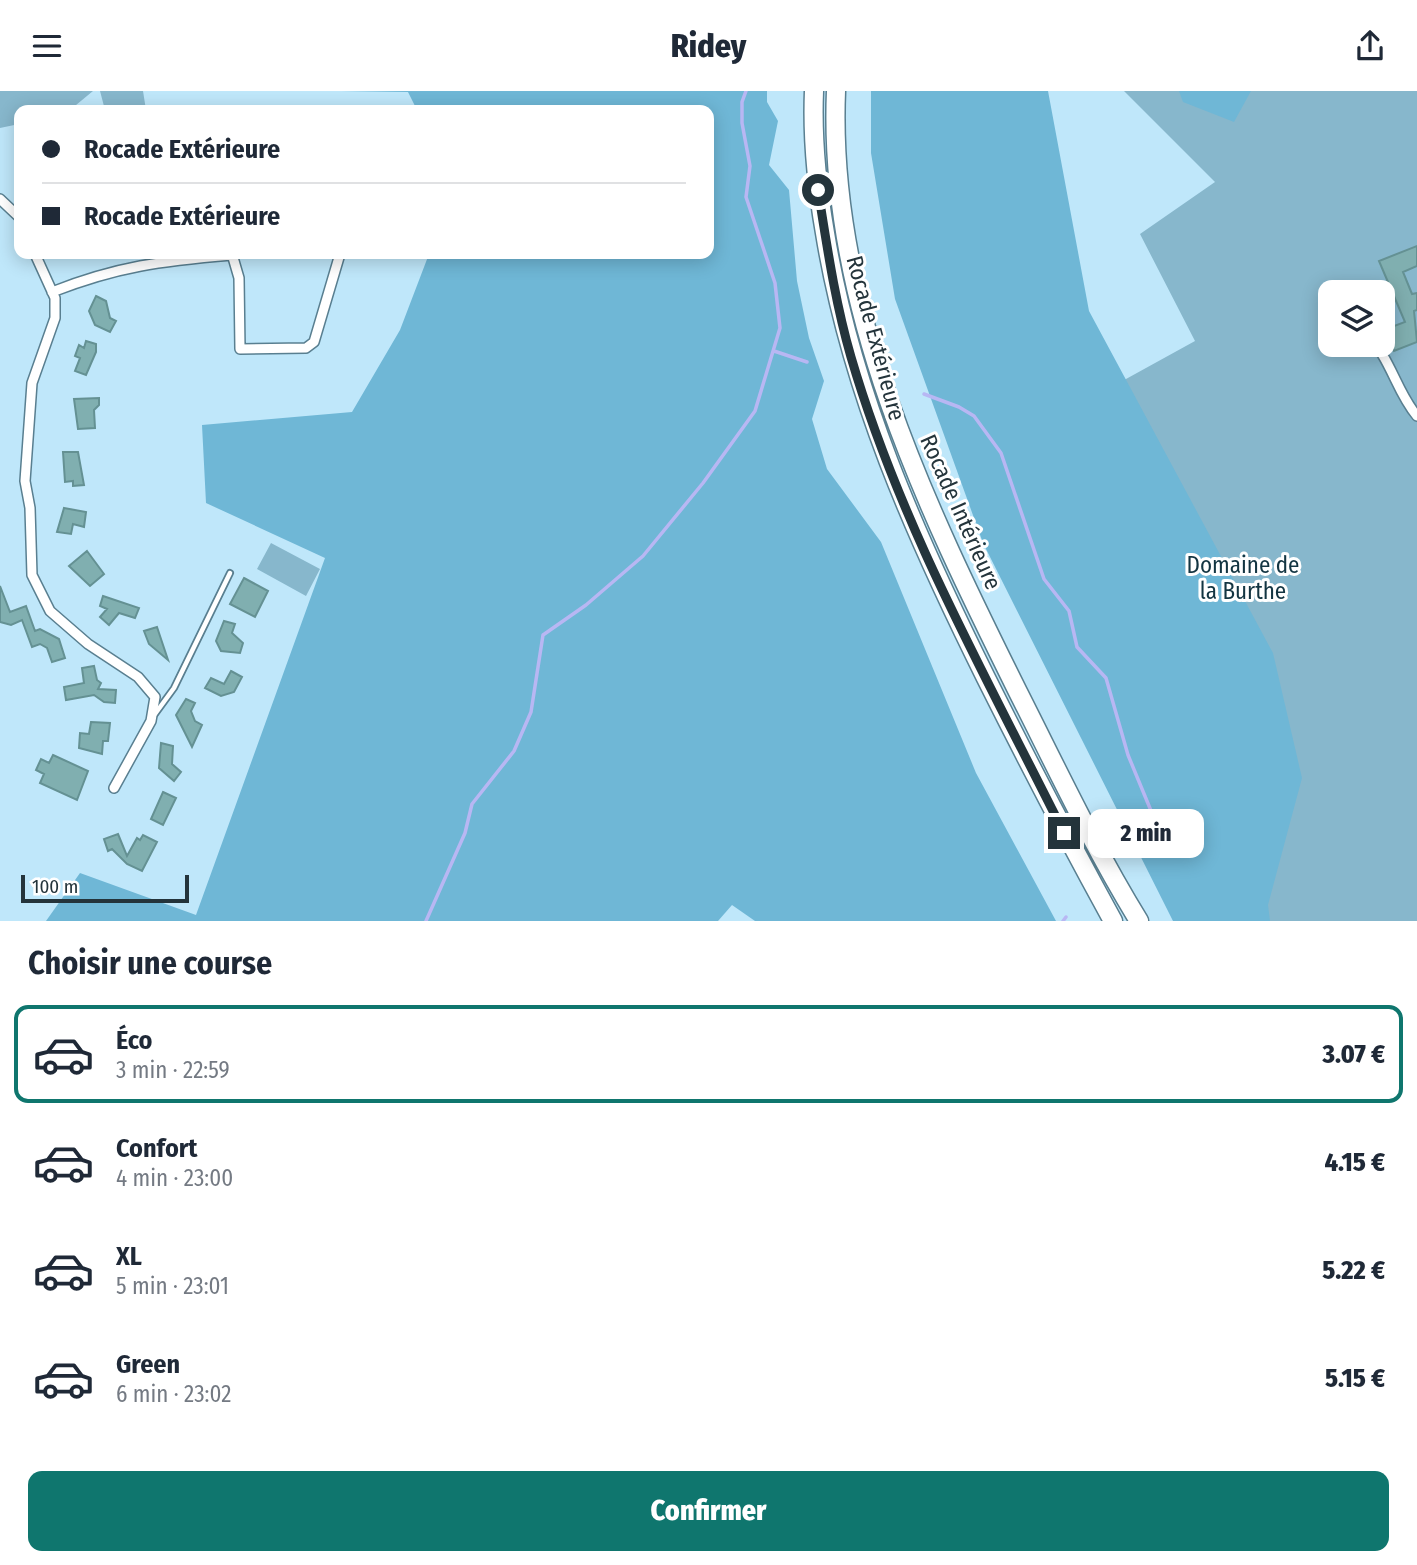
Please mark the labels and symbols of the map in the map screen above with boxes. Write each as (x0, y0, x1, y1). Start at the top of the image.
route start (802, 174, 834, 206)
street label: Rocade Extérieure (841, 252, 911, 424)
street label: Rocade Intérieure (914, 430, 1008, 594)
park label: Domaine de la Burthe (1187, 551, 1299, 605)
callout: 2 min (1088, 809, 1204, 857)
route end (1048, 817, 1080, 849)
scale bar (21, 872, 189, 904)

